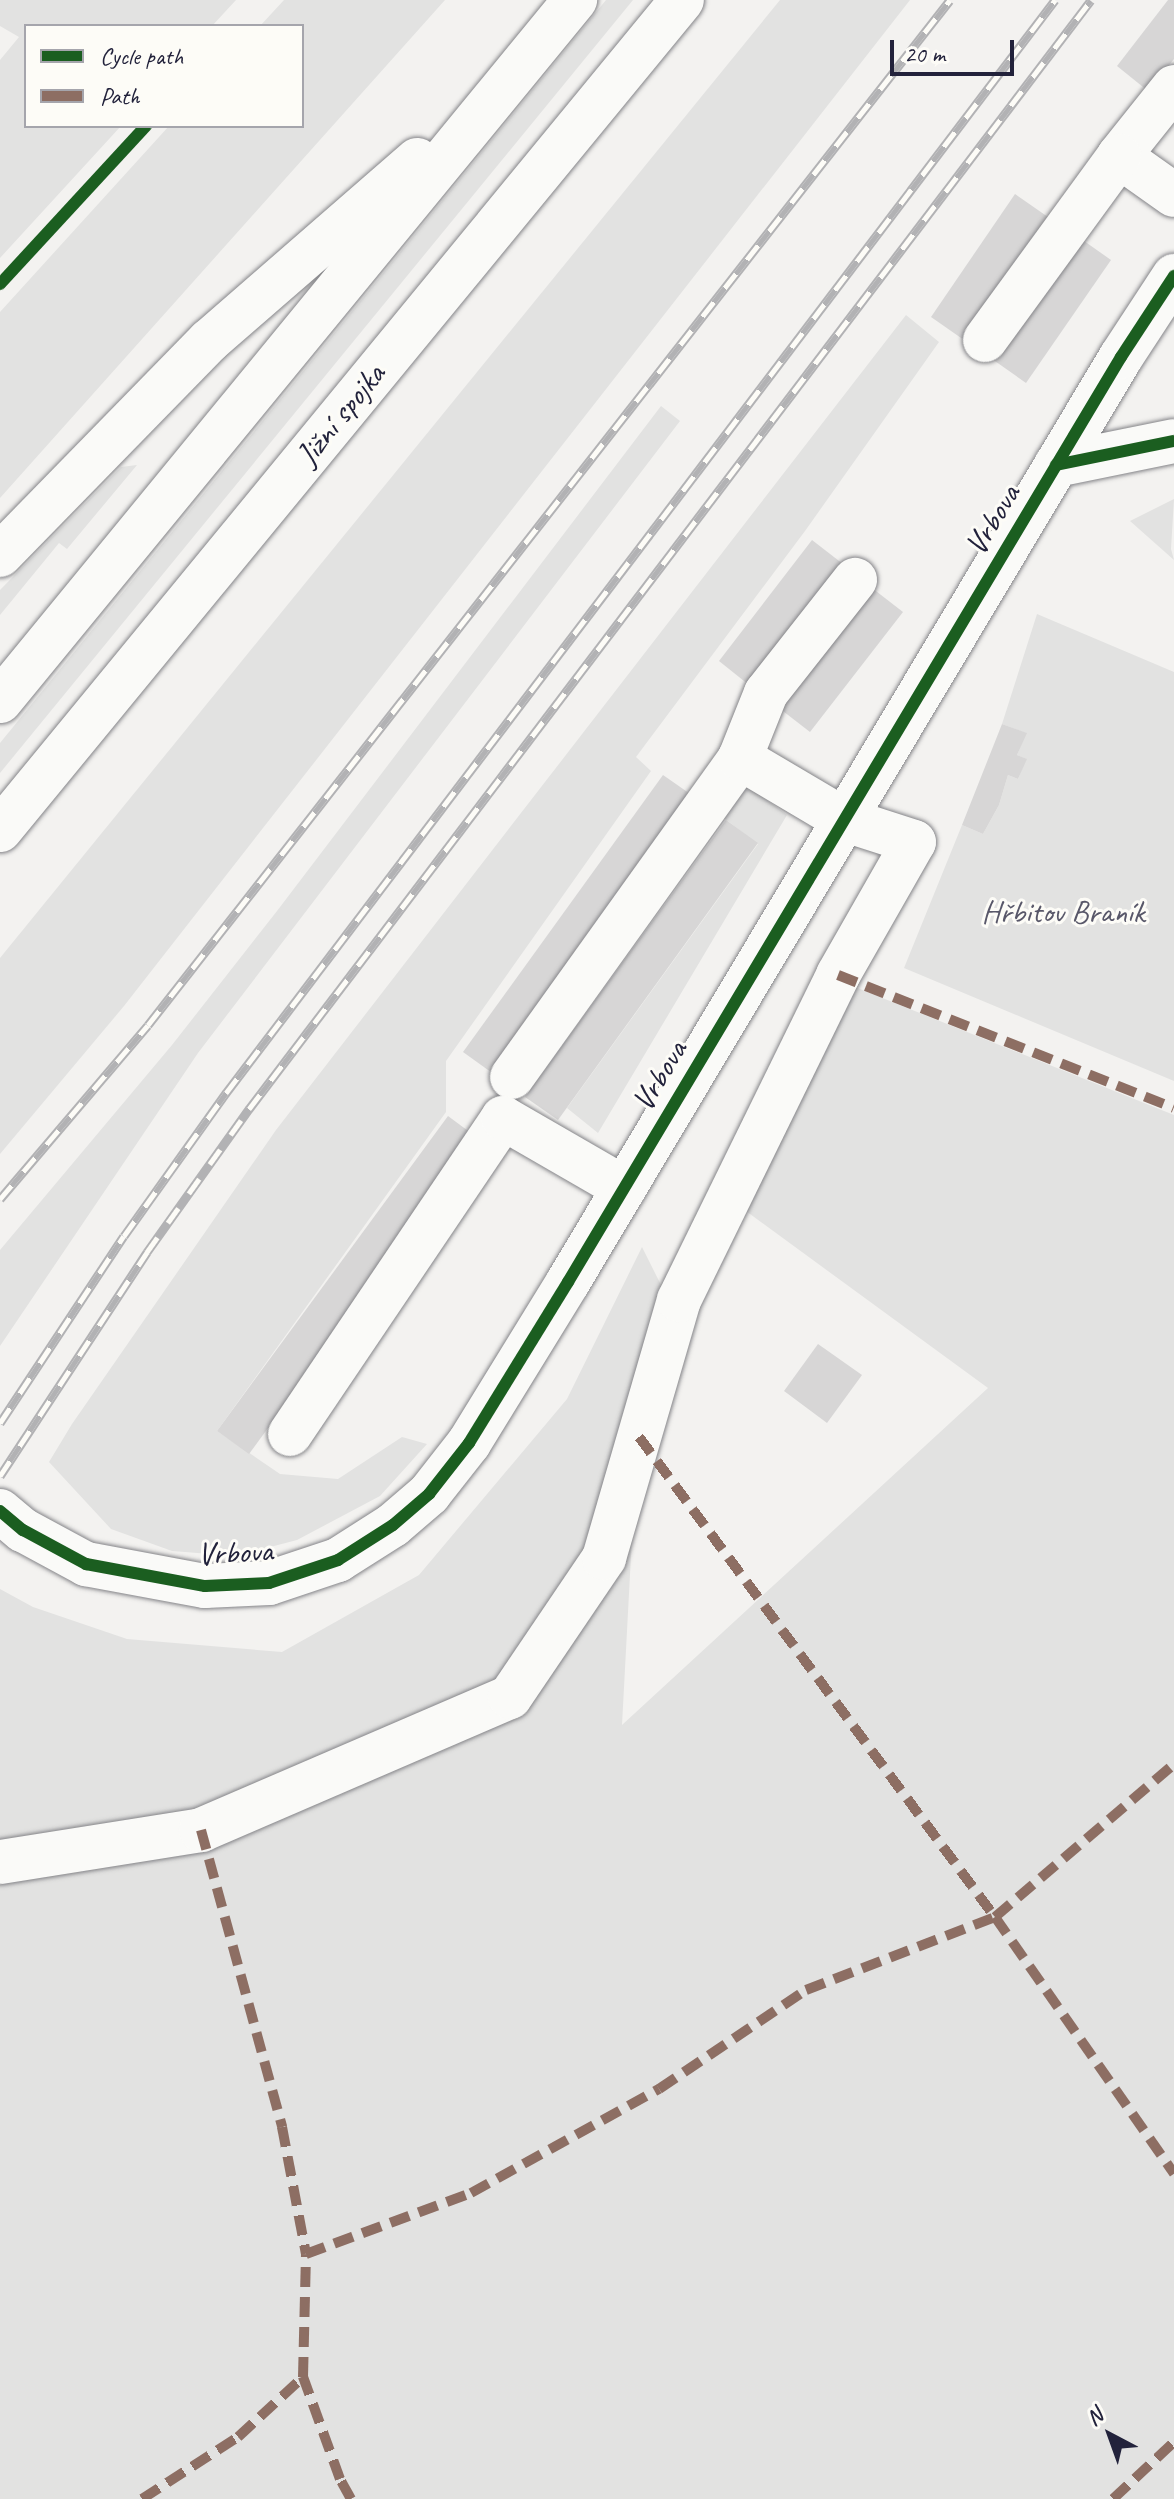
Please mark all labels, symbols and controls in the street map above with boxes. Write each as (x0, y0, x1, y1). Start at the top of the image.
legend (24, 24, 304, 128)
scale bar (894, 24, 1018, 74)
text: 20 m (904, 39, 945, 69)
text: Cycle path (100, 41, 183, 71)
text: Path (100, 81, 140, 111)
street label: Jižní spojka (288, 356, 394, 474)
street label: Vrbova (957, 478, 1029, 562)
park label: Hřbitov Braník (981, 893, 1145, 931)
street label: Vrbova (624, 1034, 696, 1118)
street label: Vrbova (196, 1532, 274, 1574)
north arrow (1070, 2395, 1150, 2475)
text: N (1080, 2402, 1109, 2432)

